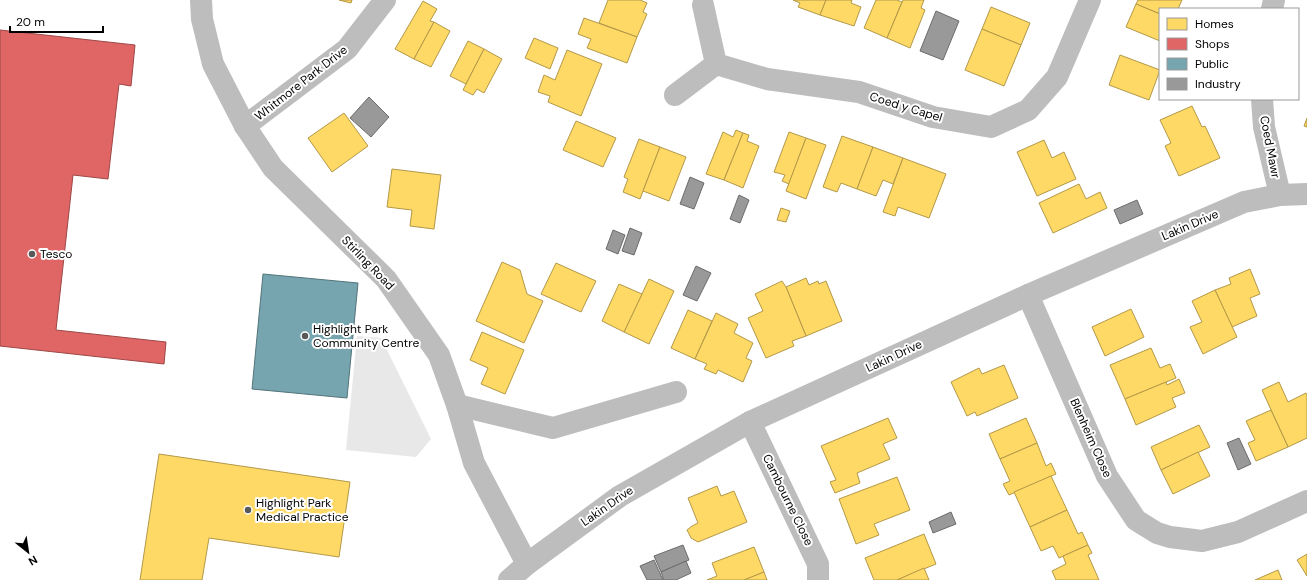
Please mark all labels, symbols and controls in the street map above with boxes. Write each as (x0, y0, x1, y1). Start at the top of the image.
scale bar (10, 8, 103, 34)
legend (1159, 8, 1299, 100)
text: 20 m (16, 14, 45, 30)
text: Homes (1195, 16, 1234, 32)
text: Shops (1195, 36, 1230, 52)
street label: Whitmore Park Drive (251, 42, 351, 124)
text: Public (1195, 56, 1229, 72)
text: Industry (1195, 76, 1241, 92)
street label: Coed y Capel (868, 88, 944, 126)
street label: Coed Mawr (1256, 114, 1284, 180)
street label: Lakin Drive (1159, 206, 1221, 244)
street label: Stirling Road (338, 233, 398, 293)
place label: Tesco (40, 246, 72, 262)
marker: Tesco (27, 249, 37, 259)
place label: Highlight Park Community Centre (313, 321, 420, 351)
marker: Highlight Park Community Centre (300, 331, 310, 341)
street label: Lakin Drive (863, 336, 925, 376)
street label: Blenheim Close (1066, 396, 1116, 480)
street label: Cambourne Close (759, 452, 817, 549)
street label: Lakin Drive (578, 482, 636, 530)
place label: Highlight Park Medical Practice (256, 495, 349, 525)
marker: Highlight Park Medical Practice (243, 505, 253, 515)
north arrow (8, 532, 48, 572)
text: N (26, 553, 40, 569)

